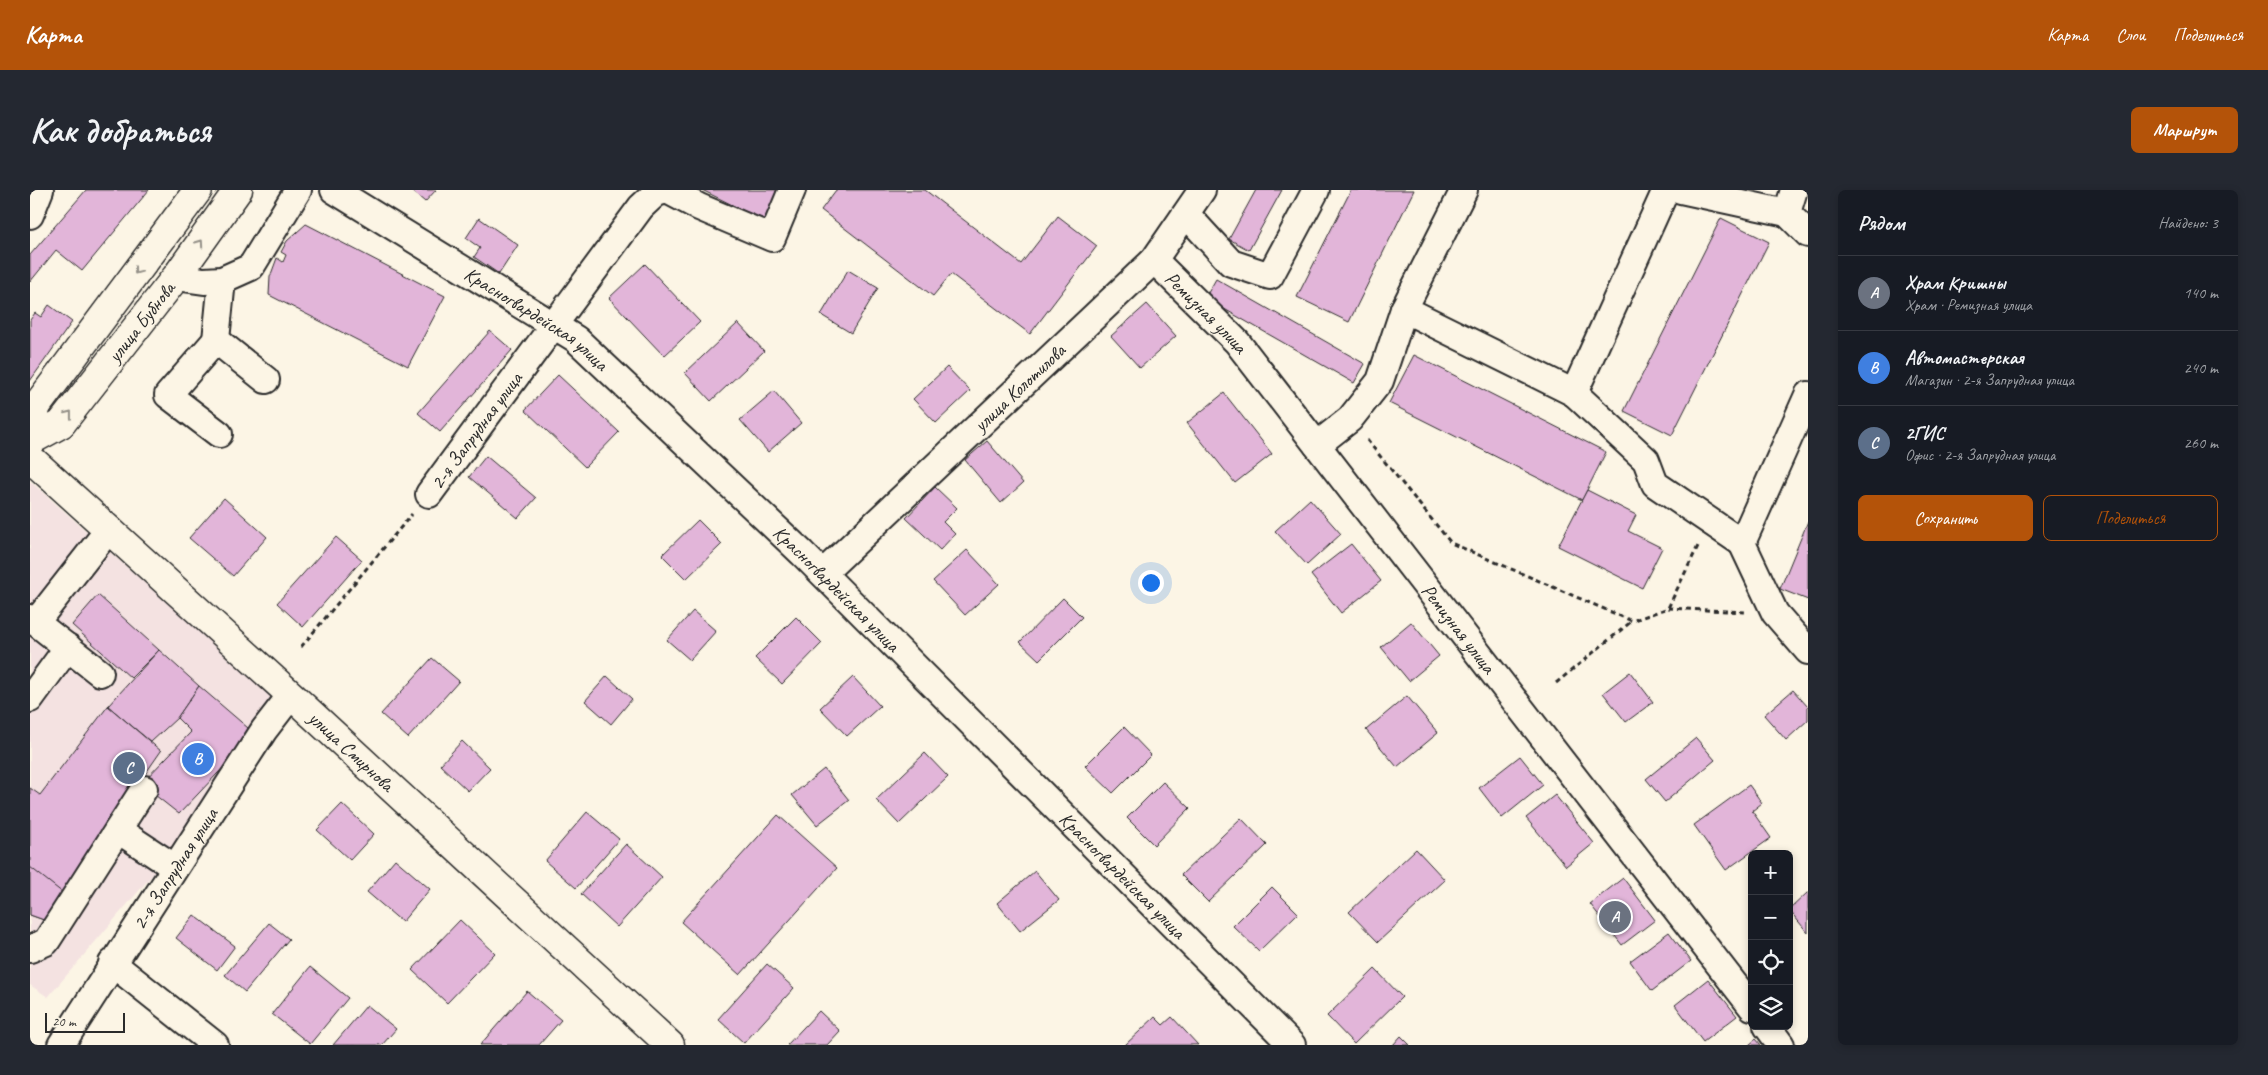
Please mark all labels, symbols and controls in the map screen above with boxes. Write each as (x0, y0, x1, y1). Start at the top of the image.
text: Карта (25, 20, 82, 50)
text: Карта (2047, 24, 2088, 46)
text: Слои (2116, 24, 2145, 46)
text: Поделиться (2173, 24, 2243, 46)
button: Маршрут (2131, 107, 2238, 153)
text: Как добраться (30, 108, 211, 153)
text: Рядом (1858, 210, 1905, 236)
text: Найдено: 3 (2158, 213, 2218, 233)
one-way arrow (194, 239, 203, 249)
street label: Красногвардейская улица (460, 261, 615, 377)
one-way arrow (135, 265, 143, 274)
street label: Ремизная улица (1160, 266, 1254, 359)
text: Храм Кришны (1905, 271, 2006, 295)
street label: улица Бубнова (101, 275, 181, 368)
text: A (1870, 283, 1878, 303)
text: 140 m (2184, 283, 2218, 303)
text: Храм · Ремизная улица (1905, 295, 2032, 315)
street label: улица Колотилова (967, 337, 1072, 438)
text: Автомастерская (1905, 346, 2024, 370)
text: B (1870, 358, 1878, 378)
text: 240 m (2184, 358, 2218, 378)
street label: 2-я Запрудная улица (424, 365, 529, 494)
text: Магазин · 2-я Запрудная улица (1905, 370, 2074, 390)
one-way arrow (64, 410, 73, 419)
text: 2ГИС (1905, 421, 1945, 445)
text: C (1870, 433, 1878, 453)
text: 260 m (2184, 433, 2218, 453)
text: Офис · 2-я Запрудная улица (1905, 445, 2056, 465)
button: Сохранить (1858, 495, 2033, 541)
button: Поделиться (2043, 495, 2218, 541)
street label: Красногвардейская улица (768, 520, 907, 658)
your location (1138, 570, 1164, 596)
street label: Ремизная улица (1416, 579, 1502, 679)
street label: улица Смирнова (303, 705, 401, 798)
pin: B (182, 740, 214, 778)
pin: C (113, 749, 145, 787)
street label: 2-я Запрудная улица (126, 801, 224, 934)
street label: Красногвардейская улица (1054, 806, 1193, 945)
map controls (1748, 850, 1793, 1030)
button: + (1748, 850, 1793, 895)
button: − (1748, 895, 1793, 940)
pin: A (1599, 898, 1631, 936)
button: locate (1748, 940, 1793, 985)
button: layers (1748, 985, 1793, 1030)
scale bar (45, 1010, 125, 1033)
text: 20 m (52, 1013, 76, 1030)

